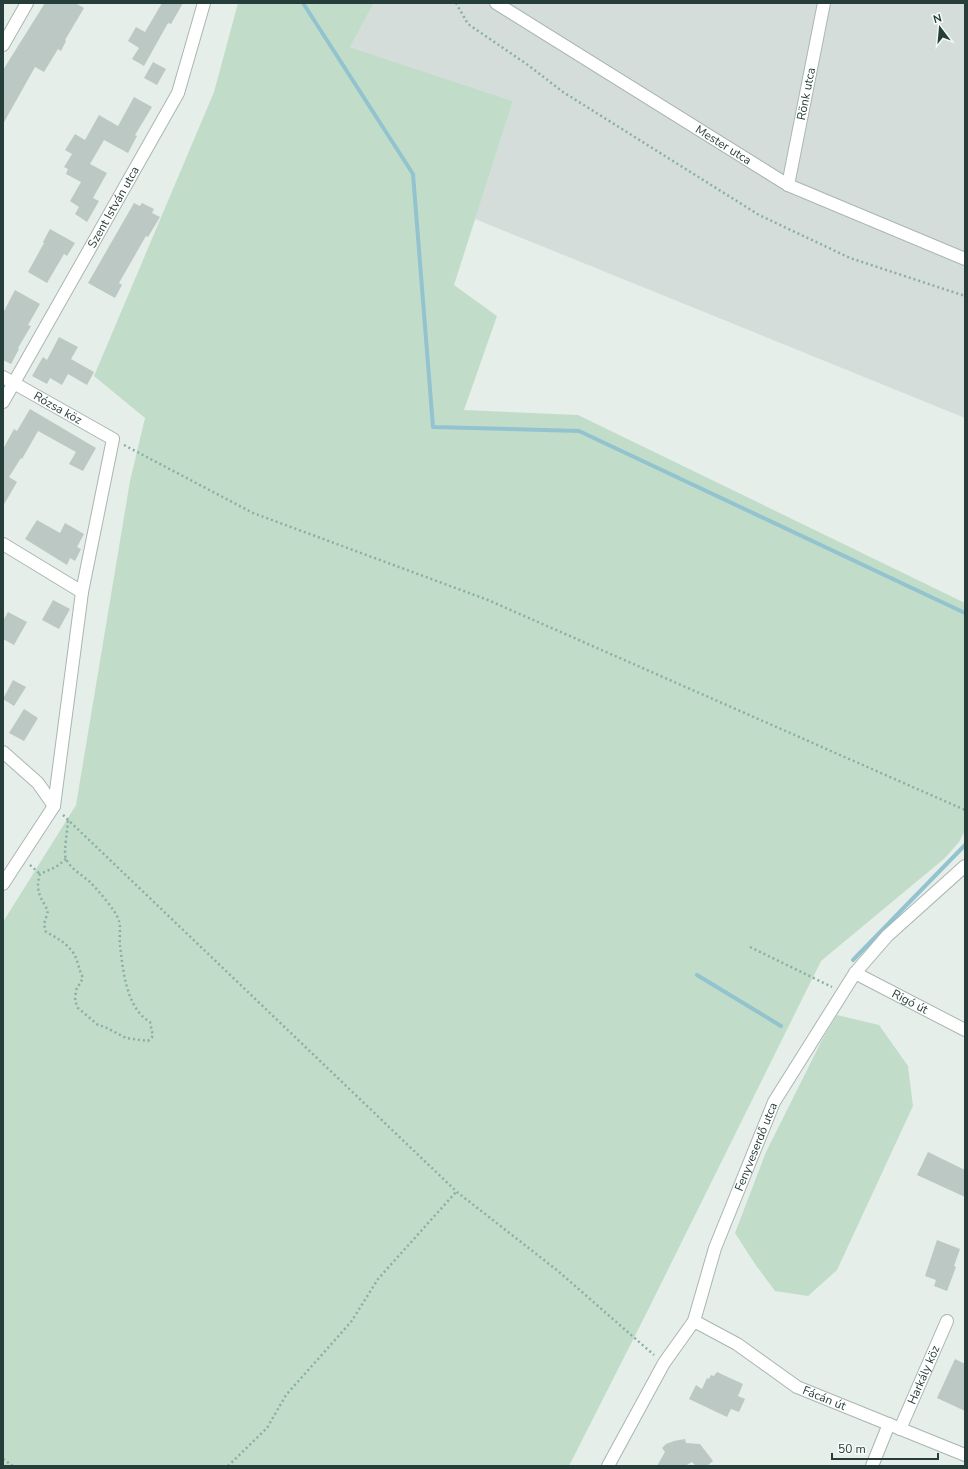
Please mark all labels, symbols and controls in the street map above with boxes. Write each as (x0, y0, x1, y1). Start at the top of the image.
north arrow (920, 8, 960, 48)
text: N (931, 11, 943, 27)
street label: Rönk utca (793, 66, 819, 121)
street label: Mester utca (692, 121, 754, 168)
street label: Szent István utca (84, 163, 143, 251)
street label: Rózsa köz (31, 388, 85, 428)
street label: Rigó út (889, 986, 932, 1018)
street label: Fenyveserdő utca (731, 1100, 781, 1194)
street label: Harkály köz (904, 1342, 944, 1407)
street label: Fácán út (800, 1382, 849, 1414)
scale bar (832, 1435, 938, 1461)
text: 50 m (838, 1441, 866, 1457)

